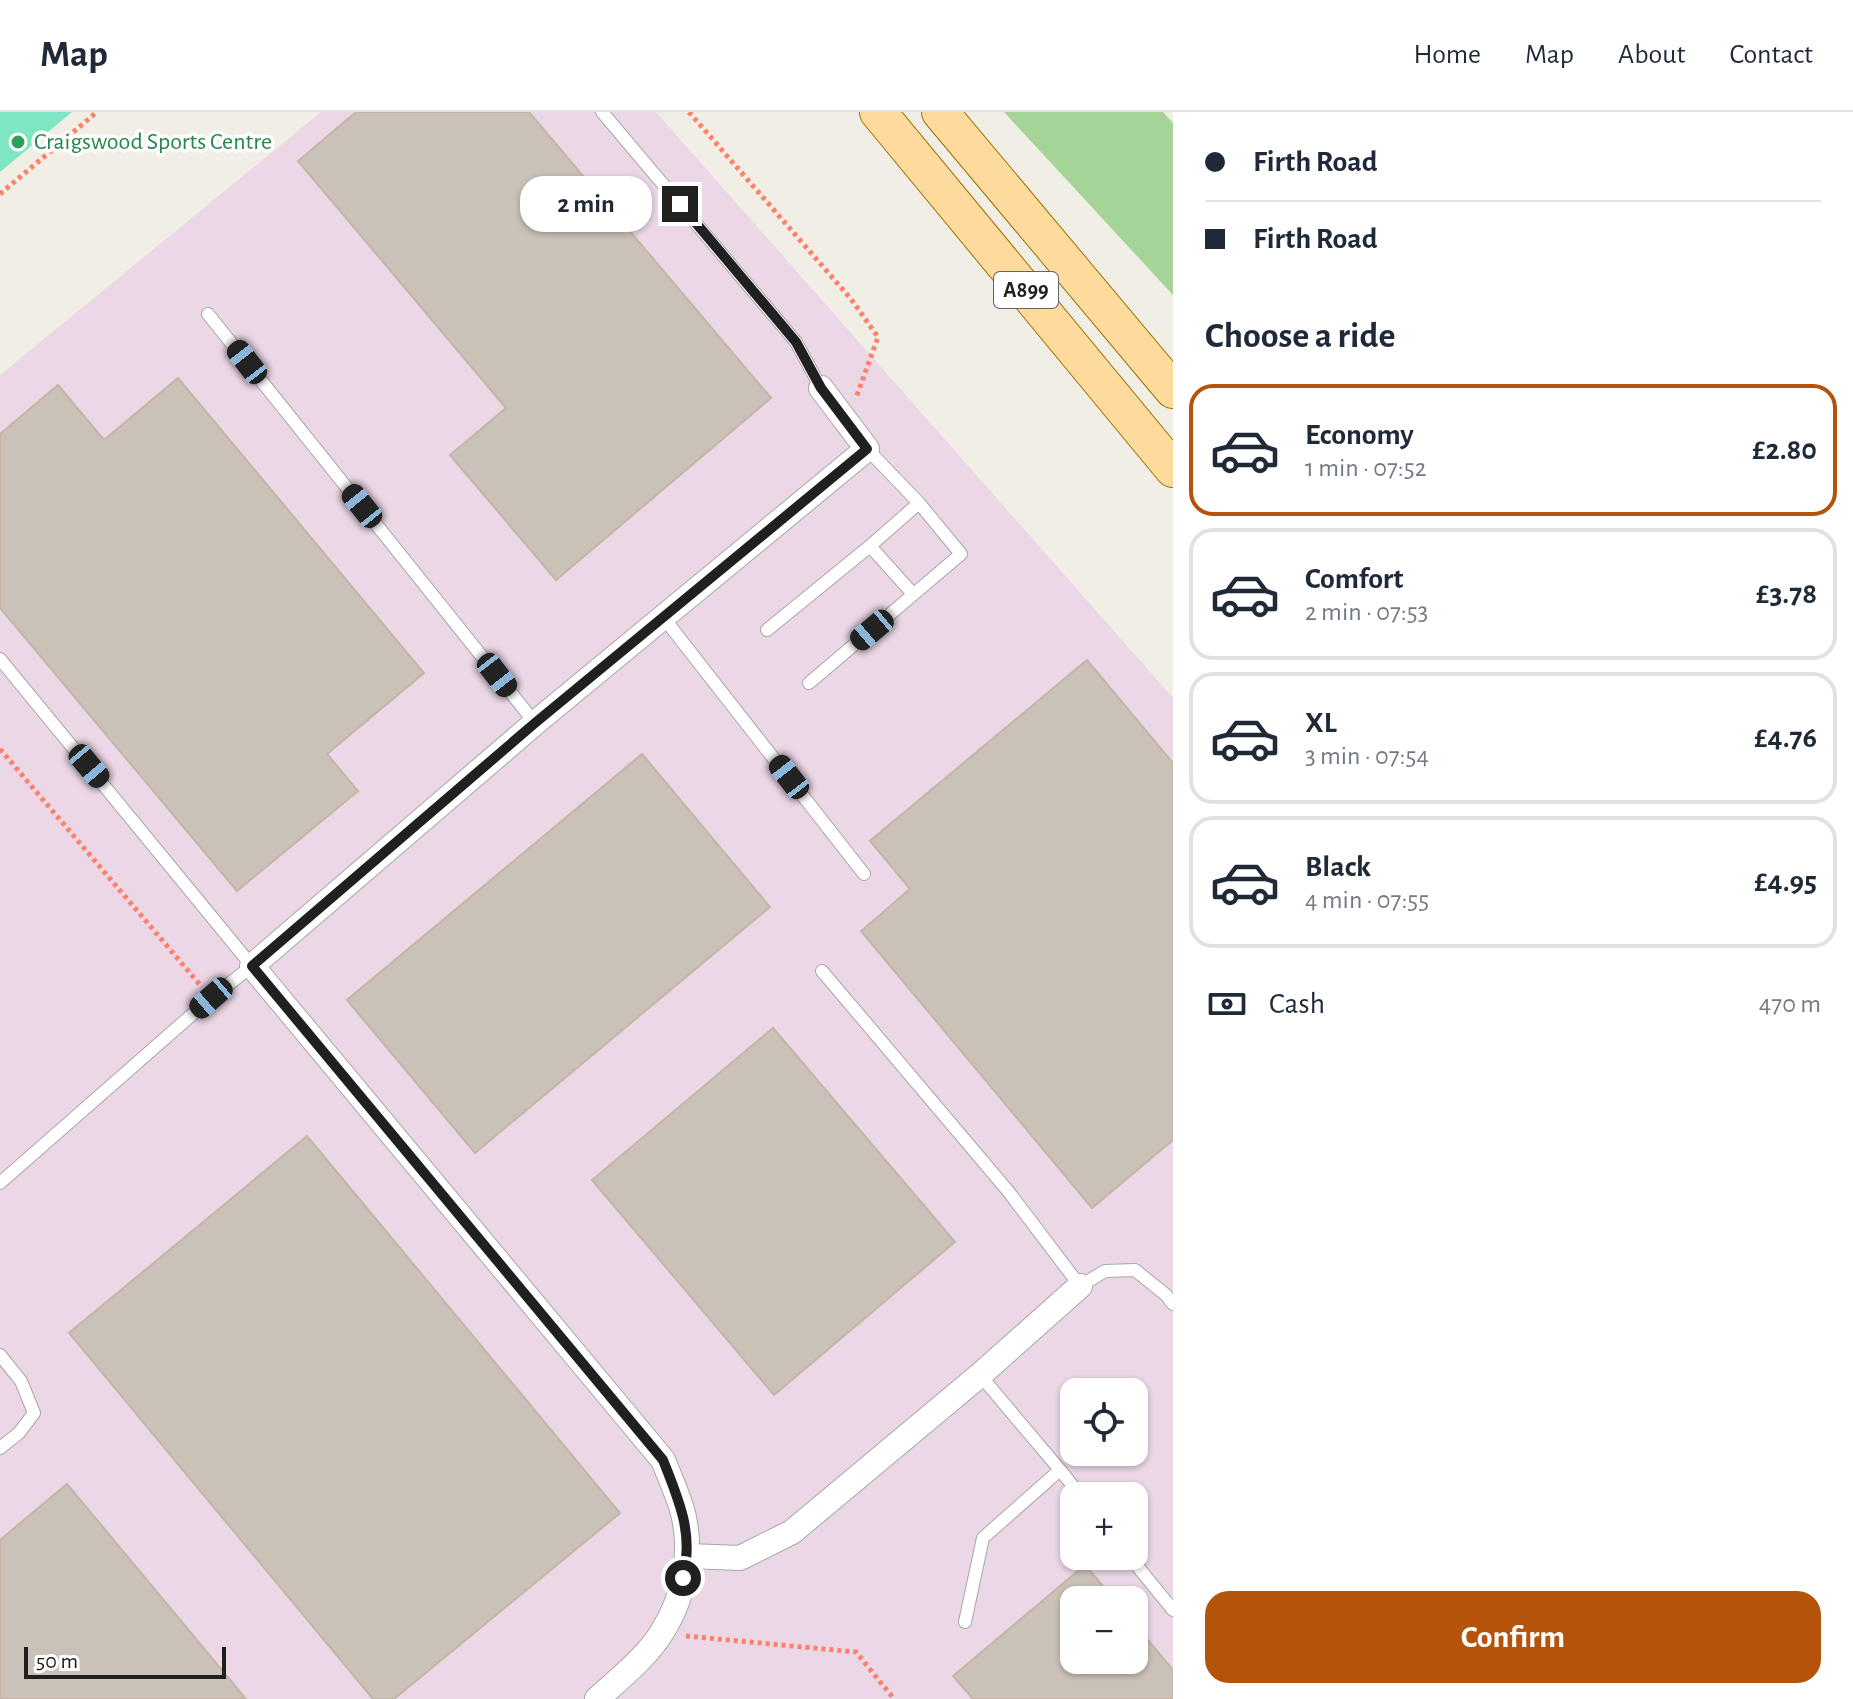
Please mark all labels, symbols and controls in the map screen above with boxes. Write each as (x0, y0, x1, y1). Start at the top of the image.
text: Map (40, 36, 108, 74)
text: Home (1414, 41, 1481, 69)
text: Map (1525, 41, 1574, 69)
text: About (1618, 41, 1686, 69)
text: Contact (1730, 41, 1813, 69)
place label: Craigswood Sports Centre (34, 130, 272, 154)
marker: Craigswood Sports Centre (9, 133, 27, 151)
text: Firth Road (1253, 147, 1377, 177)
callout: 2 min (520, 176, 652, 232)
route end (662, 186, 698, 222)
text: 2 min (557, 191, 615, 217)
text: Firth Road (1253, 224, 1377, 254)
road number: A899 (994, 272, 1058, 308)
text: Choose a ride (1205, 318, 1395, 354)
car (223, 336, 271, 388)
icon: car (1209, 414, 1281, 486)
text: Economy (1305, 420, 1414, 450)
text: £2.80 (1752, 435, 1817, 465)
text: 1 min · 07:52 (1305, 455, 1427, 481)
car (338, 480, 386, 532)
icon: car (1209, 558, 1281, 630)
text: Comfort (1305, 564, 1404, 594)
text: £3.78 (1756, 579, 1817, 609)
text: 2 min · 07:53 (1305, 599, 1428, 625)
car (846, 605, 898, 655)
car (473, 649, 521, 701)
icon: car (1209, 702, 1281, 774)
text: XL (1305, 708, 1337, 738)
text: £4.76 (1754, 723, 1817, 753)
car (64, 740, 114, 792)
text: 3 min · 07:54 (1305, 743, 1429, 769)
car (765, 751, 813, 803)
icon: car (1209, 846, 1281, 918)
text: Black (1305, 852, 1371, 882)
text: £4.95 (1754, 867, 1817, 897)
text: 4 min · 07:55 (1305, 887, 1429, 913)
car (185, 973, 237, 1023)
icon: cash (1205, 982, 1249, 1026)
text: Cash (1269, 989, 1325, 1019)
text: 470 m (1759, 991, 1821, 1017)
map controls (1060, 1378, 1148, 1674)
button: locate (1060, 1378, 1148, 1466)
button: + (1060, 1482, 1148, 1570)
route start (665, 1560, 701, 1596)
button: − (1060, 1586, 1148, 1674)
button: Confirm (1205, 1591, 1821, 1683)
scale bar (24, 1643, 226, 1679)
text: 50 m (36, 1650, 78, 1672)

